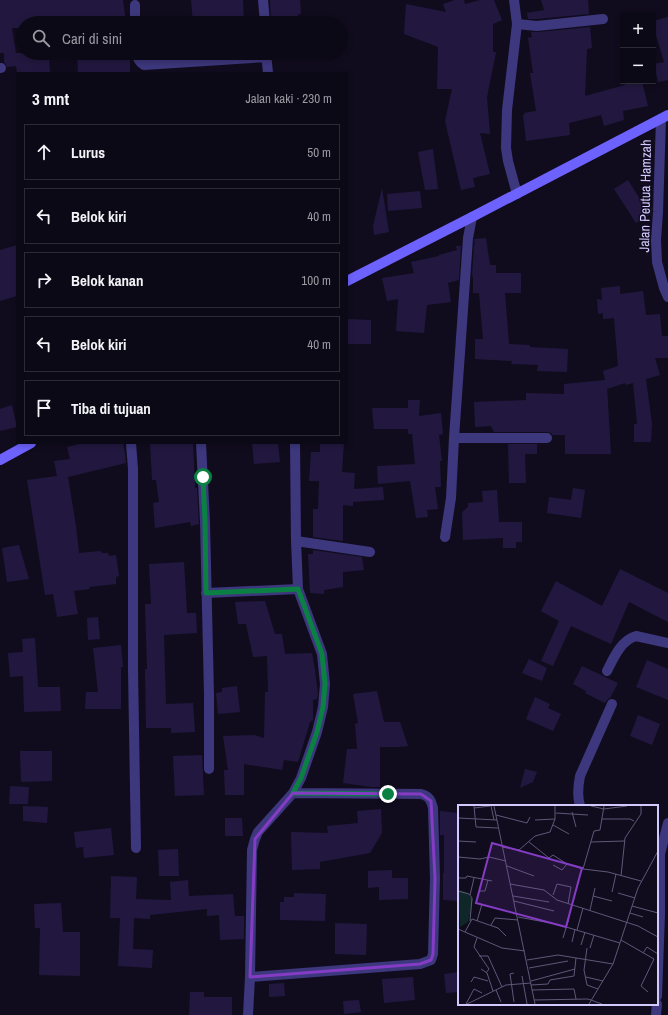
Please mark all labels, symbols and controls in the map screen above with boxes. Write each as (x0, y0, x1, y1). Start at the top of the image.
map controls (620, 12, 656, 84)
button: + (620, 12, 656, 48)
search box (16, 16, 348, 60)
icon: search (30, 27, 52, 49)
text: Cari di sini (62, 28, 122, 49)
button: − (620, 48, 656, 84)
text: 3 mnt (32, 87, 69, 110)
text: Jalan kaki · 230 m (245, 90, 332, 107)
street label: Jalan Peutua Hamzah (635, 139, 655, 253)
icon: ahead (33, 141, 55, 163)
text: Lurus (71, 142, 105, 163)
text: 50 m (307, 144, 331, 161)
icon: left (33, 205, 55, 227)
text: Belok kiri (71, 206, 126, 227)
text: 40 m (307, 208, 331, 225)
icon: right (33, 269, 55, 291)
text: Belok kanan (71, 270, 143, 291)
text: 100 m (301, 272, 331, 289)
icon: left (33, 333, 55, 355)
text: Belok kiri (71, 334, 126, 355)
text: 40 m (307, 336, 331, 353)
icon: arrive (33, 397, 55, 419)
text: Tiba di tujuan (71, 398, 151, 419)
route start (194, 468, 212, 486)
route end (379, 785, 397, 803)
inset map (458, 805, 658, 1005)

